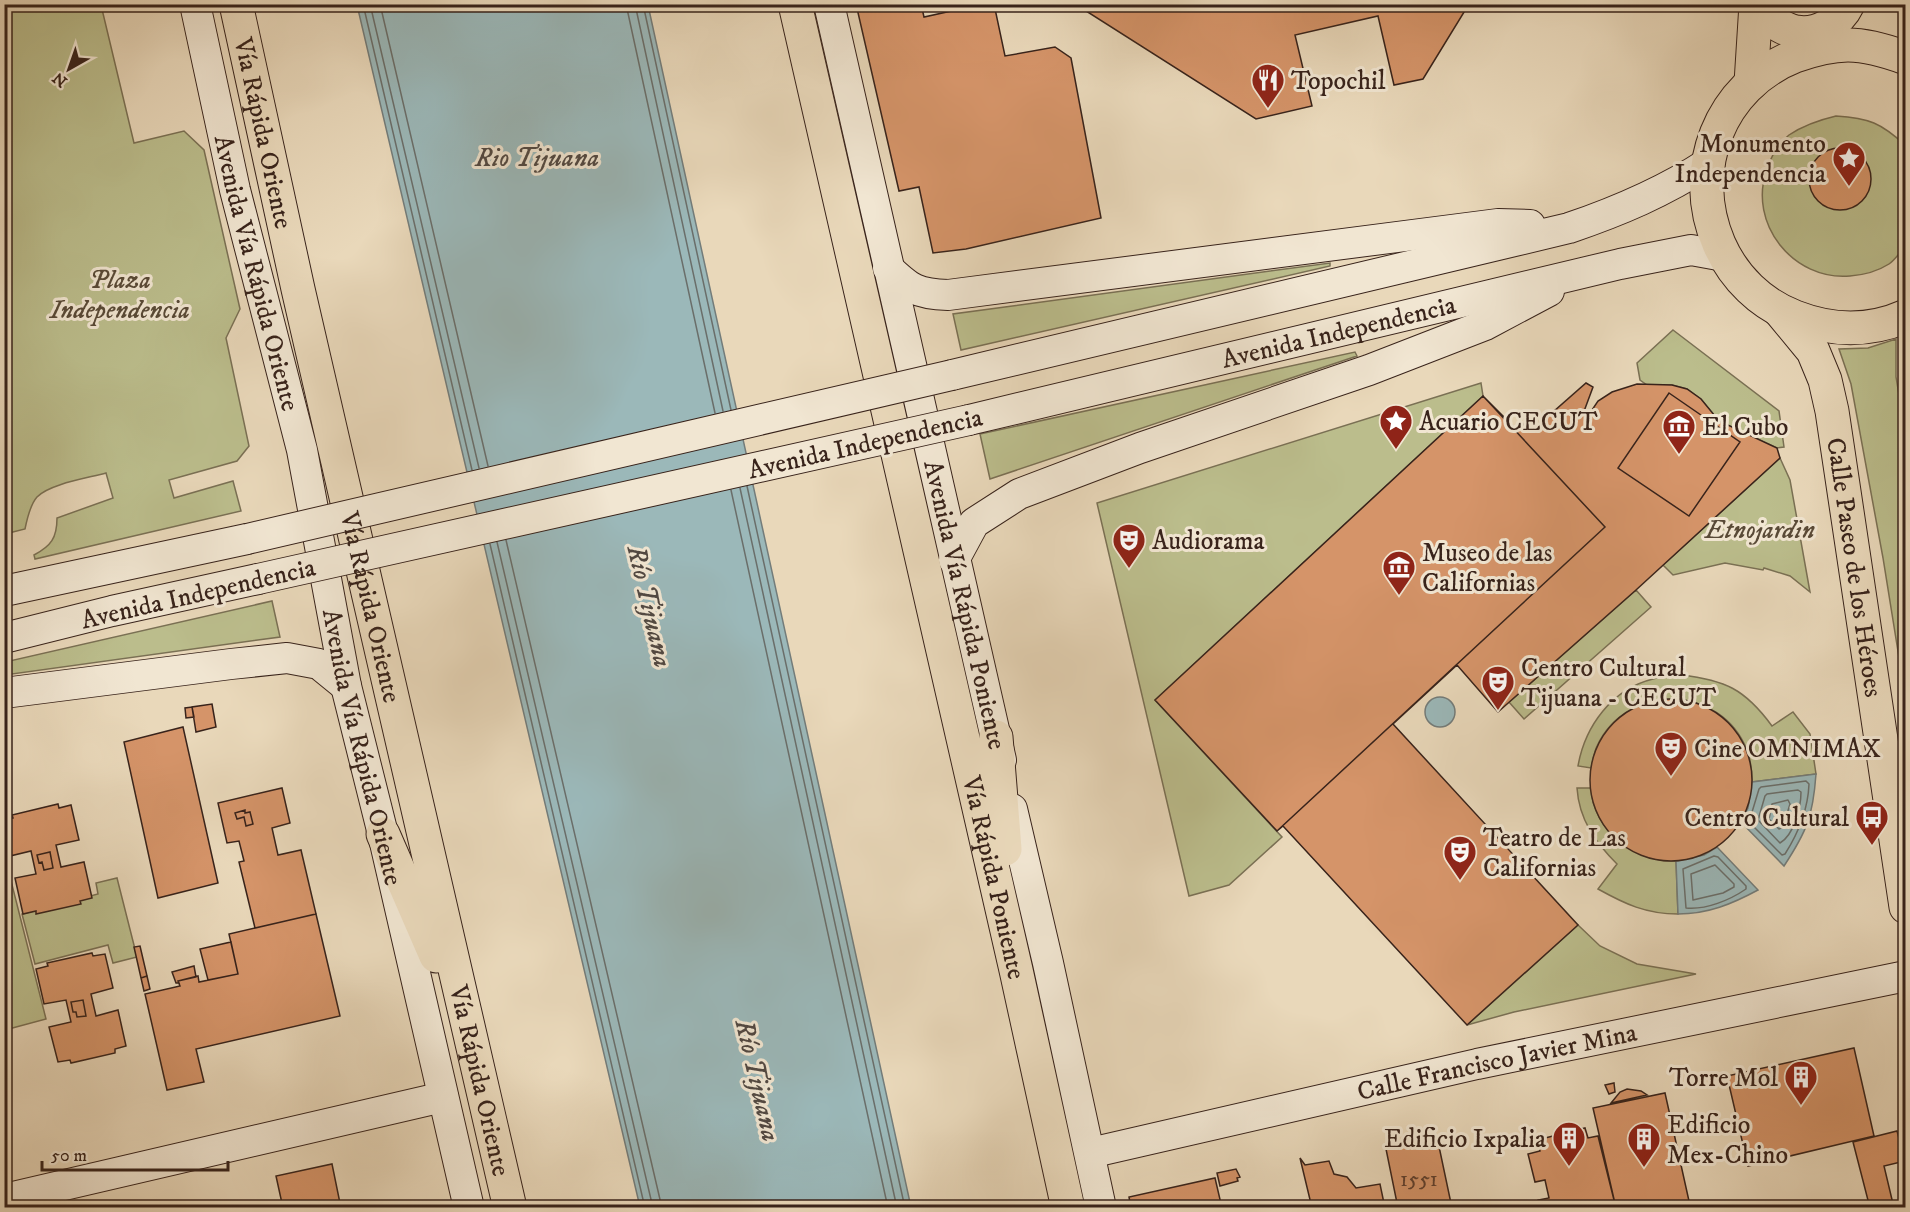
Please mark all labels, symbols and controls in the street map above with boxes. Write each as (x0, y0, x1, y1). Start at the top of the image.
street label: Vía Rápida Oriente (226, 34, 299, 232)
north arrow (39, 39, 99, 99)
restaurant icon: Topochil (1250, 62, 1286, 109)
place label: Topochil (1291, 65, 1386, 98)
text: N (49, 68, 71, 92)
place label: Monumento Independencia (1675, 128, 1826, 191)
street label: Avenida Vía Rápida Oriente (206, 132, 306, 415)
place icon: Monumento Independencia (1831, 140, 1867, 187)
water label: Rio Tijuana (474, 141, 599, 175)
park label: Plaza Independencia (48, 264, 190, 327)
street label: Avenida Independencia (1219, 289, 1459, 377)
street label: Avenida Independencia (745, 401, 986, 487)
place icon: Acuario CECUT (1378, 403, 1414, 450)
place label: Acuario CECUT (1419, 406, 1598, 439)
museum icon: El Cubo (1661, 408, 1697, 455)
place label: El Cubo (1702, 411, 1788, 444)
street label: Calle Paseo de los Héroes (1818, 435, 1889, 700)
street label: Avenida Vía Rápida Poniente (915, 457, 1013, 753)
street label: Vía Rápida Oriente (332, 508, 408, 706)
park label: Etnojardin (1703, 514, 1815, 547)
theatre icon: Audiorama (1111, 522, 1147, 569)
place label: Audiorama (1152, 525, 1265, 558)
place label: Museo de las Californias (1422, 537, 1552, 600)
water label: Río Tijuana (618, 541, 680, 671)
museum icon: Museo de las Californias (1381, 549, 1417, 596)
street label: Avenida Independencia (78, 551, 319, 637)
street label: Avenida Vía Rápida Oriente (314, 606, 409, 889)
place label: Centro Cultural Tijuana - CECUT (1521, 652, 1717, 715)
theatre icon: Centro Cultural Tijuana - CECUT (1480, 664, 1516, 711)
theatre icon: Cine OMNIMAX (1653, 730, 1689, 777)
place label: Cine OMNIMAX (1694, 733, 1881, 766)
street label: Vía Rápida Poniente (954, 772, 1033, 983)
bus stop icon: Centro Cultural (1854, 799, 1890, 846)
place label: Centro Cultural (1684, 802, 1849, 835)
place label: Teatro de Las Californias (1483, 822, 1626, 885)
theatre icon: Teatro de Las Californias (1442, 834, 1478, 881)
street label: Vía Rápida Oriente (441, 981, 517, 1180)
water label: Río Tijuana (726, 1015, 788, 1145)
street label: Calle Francisco Javier Mina (1354, 1017, 1640, 1109)
building icon: Torre Mol (1783, 1059, 1819, 1106)
place label: Torre Mol (1669, 1062, 1778, 1095)
place label: Edificio Mex-Chino (1667, 1109, 1788, 1172)
building icon: Edificio Ixpalia (1551, 1120, 1587, 1167)
building icon: Edificio Mex-Chino (1626, 1121, 1662, 1168)
place label: Edificio Ixpalia (1384, 1123, 1546, 1156)
scale bar (42, 1134, 228, 1172)
text: 50 m (51, 1145, 87, 1167)
house number: 1551 (1400, 1166, 1438, 1193)

